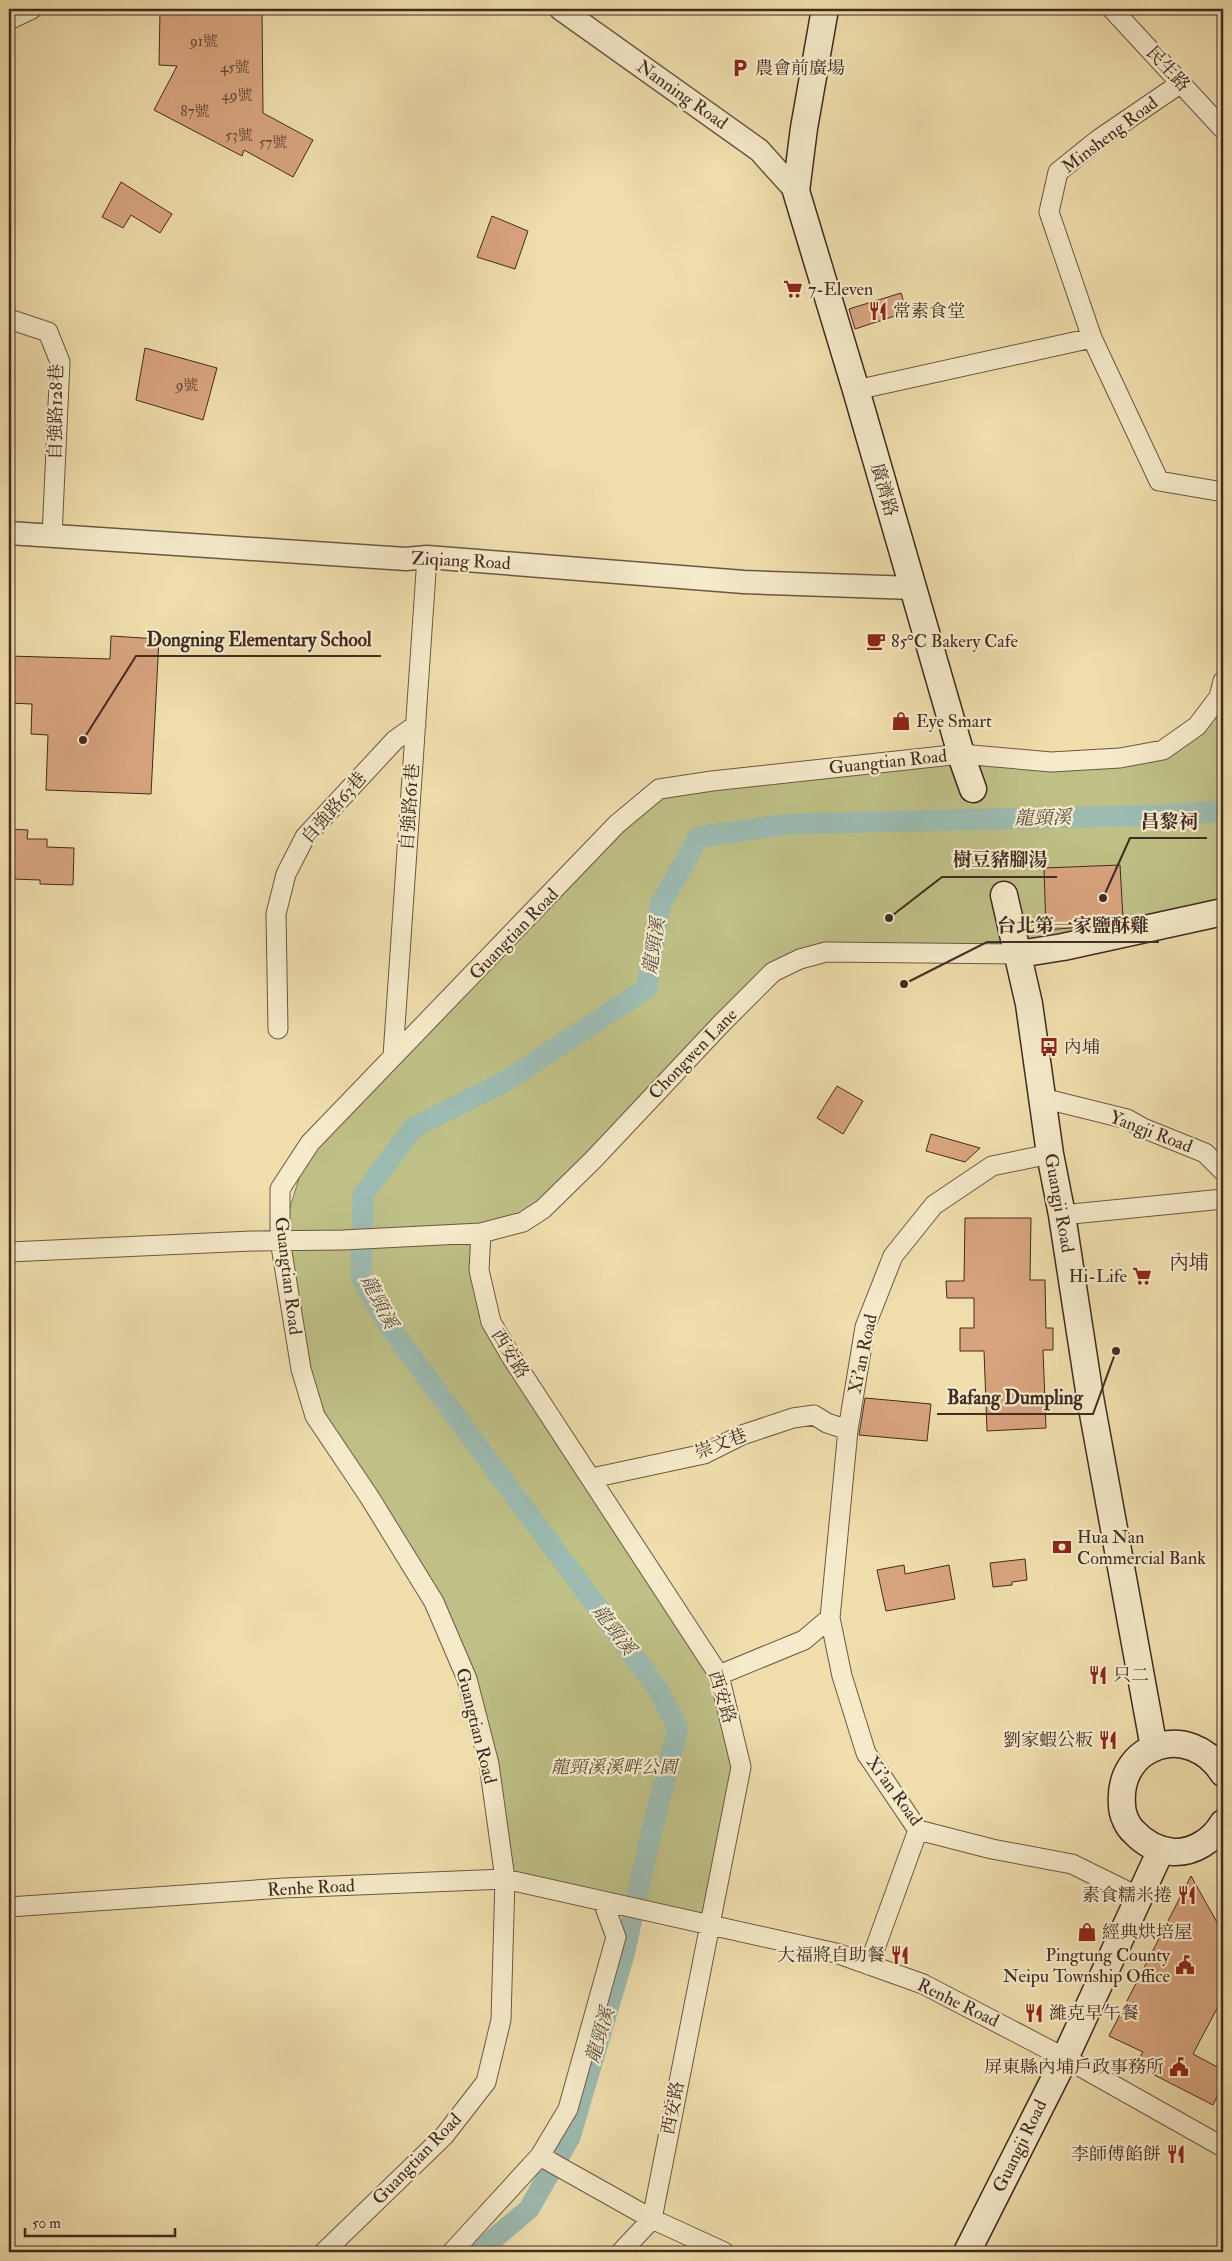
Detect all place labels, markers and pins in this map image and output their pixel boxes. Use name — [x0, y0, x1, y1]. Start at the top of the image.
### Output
parking icon: 農會前廣場 — [729, 57, 751, 79]
place label: 農會前廣場 — [755, 57, 845, 80]
supermarket icon: 7-Eleven — [782, 278, 804, 300]
place label: 7-Eleven — [808, 278, 873, 301]
restaurant icon: 常素食堂 — [867, 300, 889, 322]
place label: 常素食堂 — [893, 300, 965, 323]
callout: Dongning Elementary School — [136, 622, 381, 656]
cafe icon: 85°C Bakery Cafe — [865, 630, 887, 652]
place label: 85°C Bakery Cafe — [891, 630, 1018, 653]
shop icon: Eye Smart — [890, 710, 912, 732]
place label: Eye Smart — [916, 710, 992, 733]
callout: 昌黎祠 — [1130, 804, 1207, 838]
callout: 樹豆豬腳湯 — [942, 843, 1057, 877]
callout: 台北第一家鹽酥雞 — [987, 908, 1159, 942]
bus stop icon: 內埔 — [1038, 1036, 1060, 1058]
place label: 內埔 — [1064, 1036, 1100, 1059]
place label: Hi-Life — [1069, 1265, 1127, 1288]
supermarket icon: Hi-Life — [1131, 1265, 1153, 1287]
callout: Bafang Dumpling — [937, 1380, 1093, 1414]
place label: Hua Nan Commercial Bank — [1077, 1526, 1206, 1570]
bank icon: Hua Nan Commercial Bank — [1051, 1536, 1073, 1558]
restaurant icon: 只二 — [1087, 1664, 1109, 1686]
place label: 只二 — [1113, 1664, 1149, 1687]
place label: 劉家蝦公粄 — [1003, 1729, 1093, 1752]
restaurant icon: 劉家蝦公粄 — [1097, 1729, 1119, 1751]
place label: 素食糯米捲 — [1082, 1884, 1172, 1907]
restaurant icon: 素食糯米捲 — [1176, 1884, 1198, 1906]
shop icon: 經典烘培屋 — [1076, 1921, 1098, 1943]
place label: 經典烘培屋 — [1102, 1921, 1192, 1944]
place label: 大福將自助餐 — [777, 1944, 885, 1967]
restaurant icon: 大福將自助餐 — [889, 1944, 911, 1966]
place label: Pingtung County Neipu Township Office — [1003, 1944, 1171, 1988]
public building icon: Pingtung County Neipu Township Office — [1174, 1954, 1196, 1976]
restaurant icon: 濰克早午餐 — [1023, 2002, 1045, 2024]
place label: 濰克早午餐 — [1049, 2002, 1139, 2025]
place label: 屏東縣內埔戶政事務所 — [984, 2056, 1164, 2079]
public building icon: 屏東縣內埔戶政事務所 — [1168, 2056, 1190, 2078]
place label: 李師傅餡餅 — [1071, 2143, 1161, 2166]
restaurant icon: 李師傅餡餅 — [1165, 2143, 1187, 2165]

